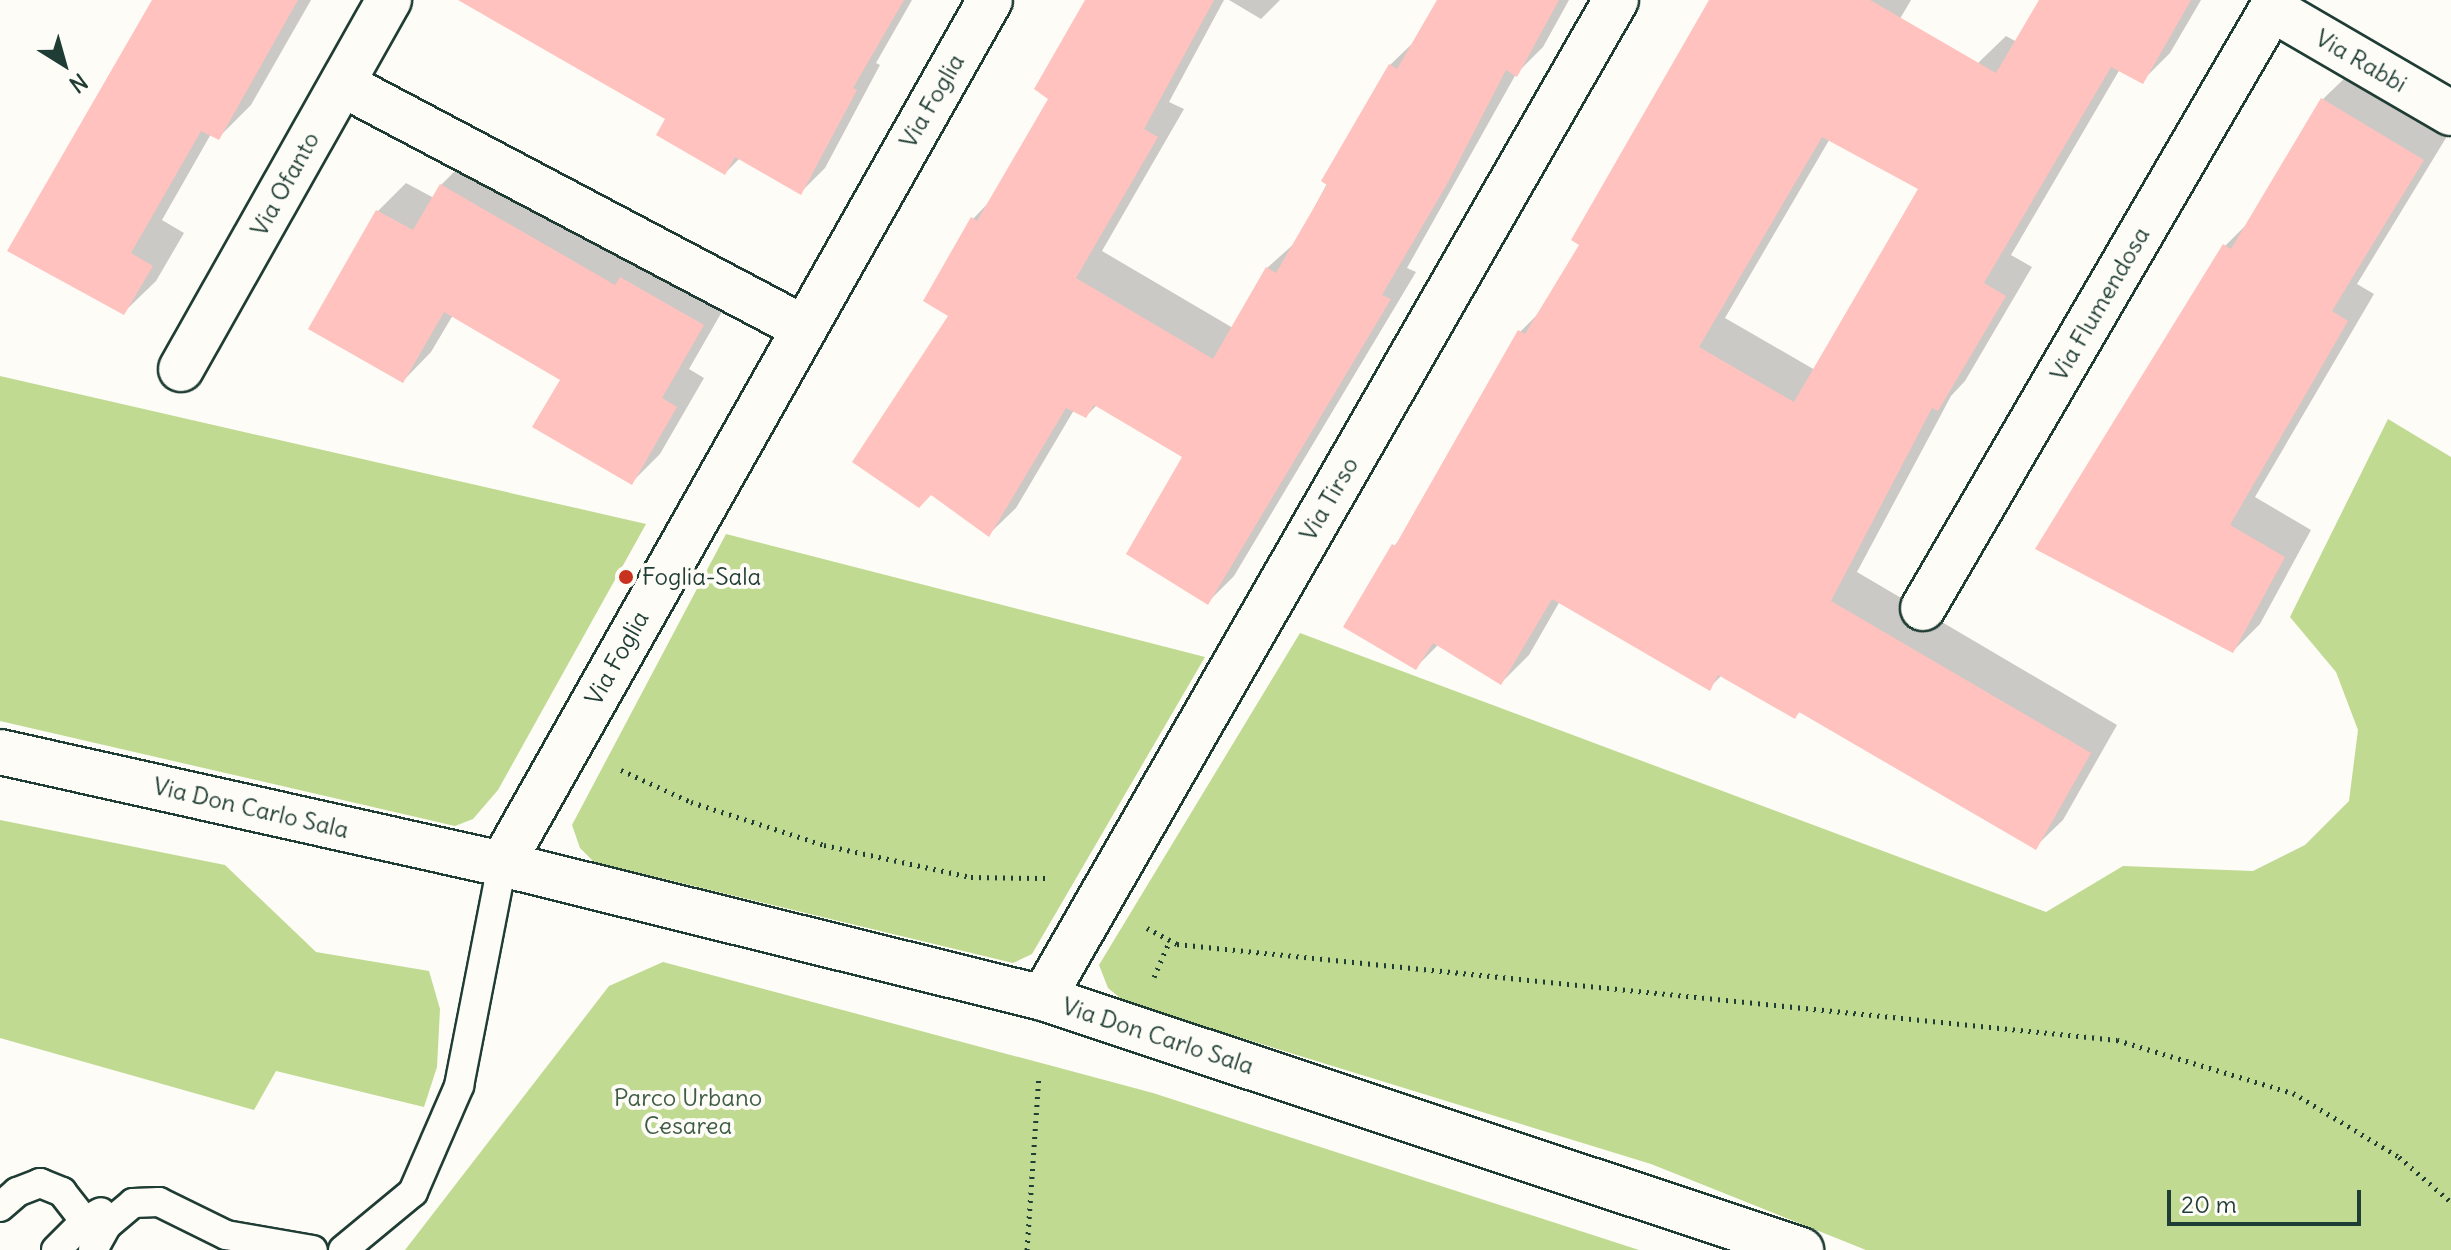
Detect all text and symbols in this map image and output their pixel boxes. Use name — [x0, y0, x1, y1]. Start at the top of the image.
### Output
street label: Via Rabbi — [2310, 23, 2412, 99]
north arrow — [24, 24, 104, 104]
street label: Via Foglia — [894, 49, 970, 153]
text: N — [64, 67, 93, 99]
street label: Via Ofanto — [245, 127, 325, 241]
street label: Via Flumendosa — [2044, 222, 2156, 386]
street label: Via Tirso — [1294, 452, 1364, 546]
place label: Foglia-Sala — [642, 563, 761, 591]
marker: Foglia-Sala — [617, 568, 635, 586]
street label: Via Foglia — [579, 606, 655, 710]
street label: Via Don Carlo Sala — [150, 772, 352, 844]
street label: Via Don Carlo Sala — [1059, 991, 1257, 1081]
park label: Parco Urbano Cesarea — [614, 1084, 762, 1140]
scale bar — [2171, 1174, 2365, 1224]
text: 20 m — [2181, 1189, 2237, 1219]

